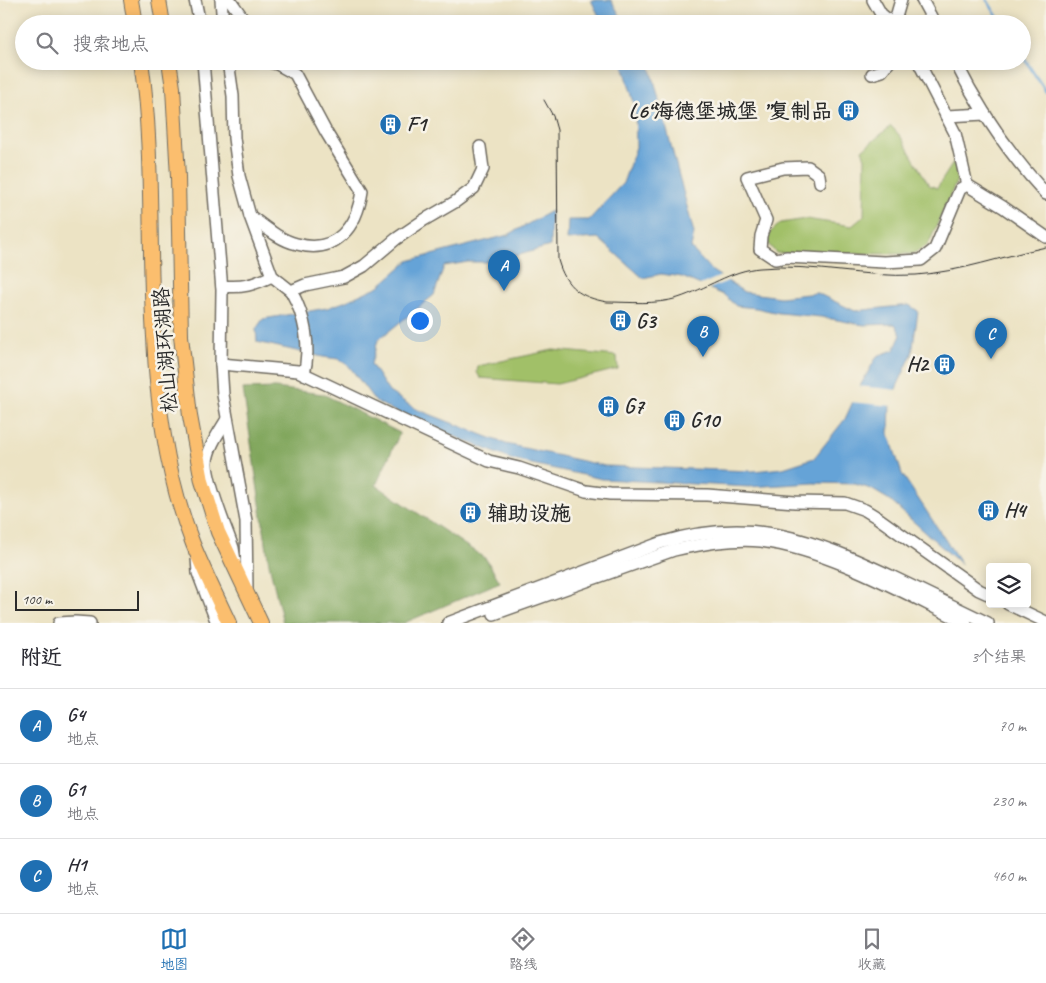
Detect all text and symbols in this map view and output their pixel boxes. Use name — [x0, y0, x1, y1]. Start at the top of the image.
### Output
search box — [15, 15, 1031, 70]
icon: search — [33, 29, 61, 57]
text: 搜索地点 — [73, 32, 149, 56]
place label: L6“海德堡城堡 ”复制品 — [629, 98, 832, 124]
building icon: L6“海德堡城堡 ”复制品 — [836, 99, 860, 123]
place label: F1 — [407, 111, 429, 137]
building icon: F1 — [379, 112, 403, 136]
pin: A — [488, 250, 520, 291]
street label: 松山湖环湖路 — [148, 286, 182, 414]
your location — [407, 308, 433, 334]
place label: G3 — [636, 308, 658, 334]
building icon: G3 — [608, 309, 632, 333]
pin: B — [687, 316, 719, 357]
pin: C — [975, 318, 1007, 359]
place label: H2 — [906, 351, 931, 377]
building icon: H2 — [932, 352, 956, 376]
place label: G7 — [624, 393, 646, 419]
building icon: G7 — [596, 394, 620, 418]
place label: G10 — [690, 407, 722, 433]
building icon: G10 — [662, 408, 686, 432]
place label: H4 — [1004, 497, 1028, 523]
building icon: H4 — [976, 498, 1000, 522]
place label: 辅助设施 — [487, 500, 571, 526]
building icon: 辅助设施 — [459, 501, 483, 525]
map controls — [986, 563, 1031, 608]
button: layers — [986, 563, 1031, 608]
scale bar — [15, 588, 139, 611]
text: 100 m — [22, 591, 52, 608]
text: 附近 — [20, 644, 62, 670]
text: 3个结果 — [971, 647, 1026, 667]
text: G4 — [67, 703, 85, 727]
text: A — [32, 716, 40, 736]
text: 70 m — [999, 716, 1026, 736]
text: 地点 — [67, 729, 99, 749]
text: G1 — [67, 778, 85, 802]
text: B — [32, 791, 40, 811]
text: 230 m — [992, 791, 1026, 811]
text: 地点 — [67, 804, 99, 824]
text: H1 — [67, 853, 86, 877]
text: C — [32, 866, 40, 886]
text: 460 m — [992, 866, 1026, 886]
text: 地点 — [67, 879, 99, 899]
tab: 地图 — [160, 925, 188, 973]
tab: 路线 — [509, 925, 537, 973]
tab: 收藏 — [858, 925, 886, 973]

